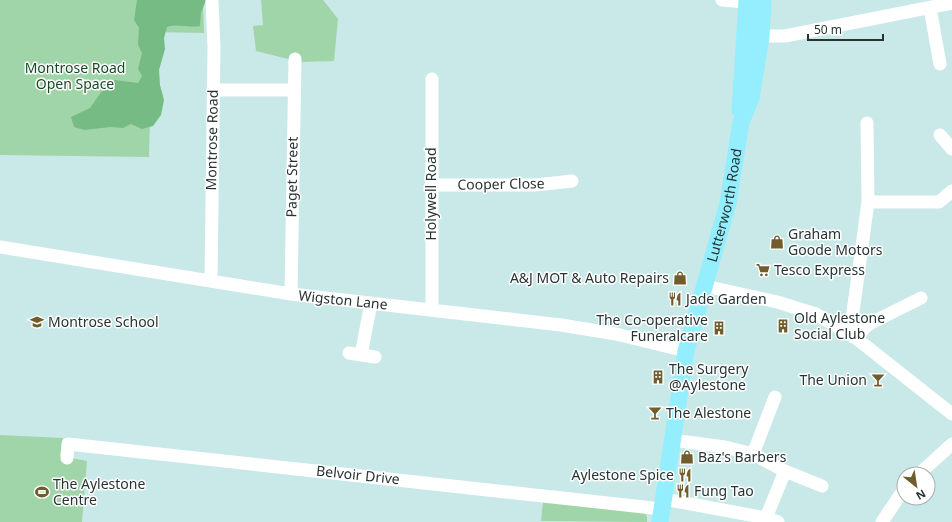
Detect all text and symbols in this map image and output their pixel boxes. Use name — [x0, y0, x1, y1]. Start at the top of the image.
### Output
scale bar — [808, 16, 883, 42]
text: 50 m — [814, 21, 842, 38]
park label: Montrose Road Open Space — [25, 58, 125, 93]
street label: Montrose Road — [201, 89, 222, 191]
street label: Paget Street — [281, 137, 302, 217]
street label: Holywell Road — [421, 147, 440, 241]
street label: Lutterworth Road — [702, 147, 746, 264]
street label: Cooper Close — [457, 173, 545, 194]
place label: Graham Goode Motors — [788, 224, 883, 259]
shop icon: Graham Goode Motors — [769, 234, 785, 250]
place label: Tesco Express — [774, 260, 865, 279]
supermarket icon: Tesco Express — [755, 262, 771, 278]
place label: A&J MOT & Auto Repairs — [510, 268, 669, 287]
shop icon: A&J MOT & Auto Repairs — [672, 270, 688, 286]
street label: Wigston Lane — [298, 285, 389, 314]
place label: Jade Garden — [684, 289, 767, 308]
restaurant icon: Jade Garden — [667, 291, 683, 307]
place label: Old Aylestone Social Club — [794, 308, 885, 343]
place label: The Co-operative Funeralcare — [596, 310, 708, 345]
place label: Montrose School — [48, 312, 159, 331]
school or university icon: Montrose School — [29, 314, 45, 330]
building icon: Old Aylestone Social Club — [775, 318, 791, 334]
building icon: The Co-operative Funeralcare — [711, 320, 727, 336]
place label: The Surgery @Aylestone — [669, 359, 749, 394]
building icon: The Surgery @Aylestone — [650, 369, 666, 385]
place label: The Union — [799, 370, 867, 389]
bar icon: The Union — [870, 372, 886, 388]
place label: The Alestone — [666, 403, 751, 422]
bar icon: The Alestone — [647, 405, 663, 421]
place label: Baz's Barbers — [698, 447, 787, 466]
shop icon: Baz's Barbers — [679, 449, 695, 465]
street label: Belvoir Drive — [315, 461, 401, 488]
place label: Aylestone Spice — [571, 465, 674, 484]
north arrow — [896, 466, 936, 506]
restaurant icon: Aylestone Spice — [677, 467, 693, 483]
place label: The Aylestone Centre — [53, 474, 145, 509]
place label: Fung Tao — [694, 481, 754, 500]
restaurant icon: Fung Tao — [675, 483, 691, 499]
sports icon: The Aylestone Centre — [34, 484, 50, 500]
text: N — [914, 486, 929, 504]

